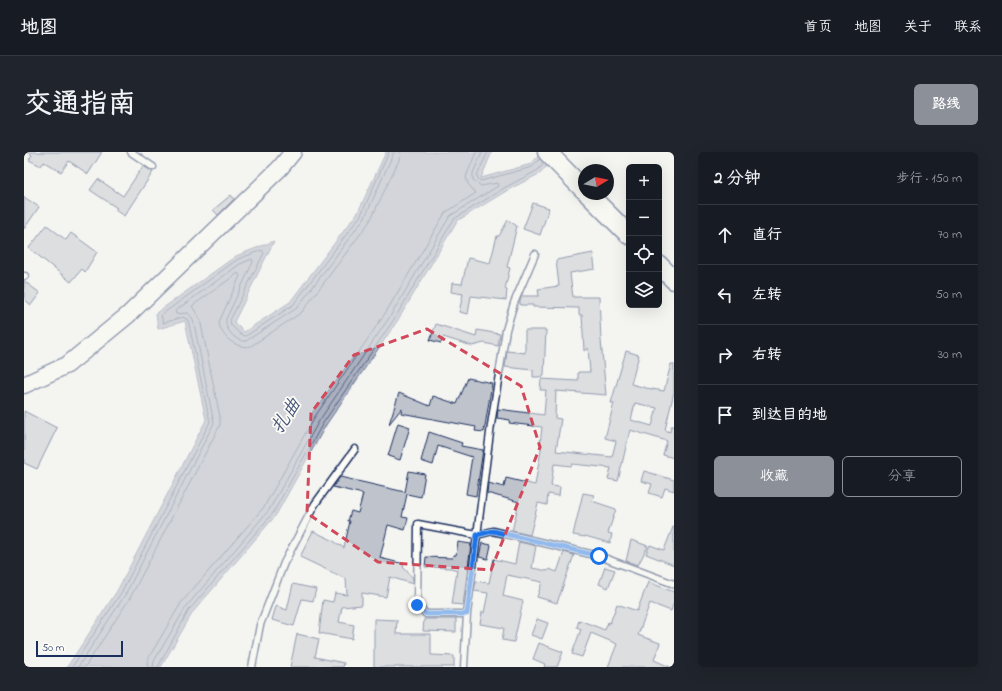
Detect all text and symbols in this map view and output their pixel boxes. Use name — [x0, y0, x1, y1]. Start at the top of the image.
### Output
text: 地图 — [20, 15, 58, 42]
text: 首页 — [804, 17, 832, 38]
text: 地图 — [854, 17, 882, 38]
text: 关于 — [904, 17, 932, 38]
text: 联系 — [954, 17, 982, 38]
button: 路线 — [914, 84, 978, 125]
text: 交通指南 — [24, 85, 136, 126]
north arrow — [578, 164, 614, 200]
map controls — [626, 164, 662, 308]
button: + — [626, 164, 662, 200]
text: 2 分钟 — [714, 166, 761, 191]
text: 步行 · 150 m — [896, 169, 962, 188]
button: − — [626, 200, 662, 236]
icon: ahead — [714, 224, 736, 246]
text: 直行 — [752, 224, 782, 246]
text: 70 m — [938, 225, 962, 244]
button: locate — [626, 236, 662, 272]
button: layers — [626, 272, 662, 308]
icon: left — [714, 284, 736, 306]
text: 左转 — [752, 284, 782, 306]
text: 50 m — [936, 285, 962, 304]
icon: right — [714, 344, 736, 366]
text: 右转 — [752, 344, 782, 366]
text: 30 m — [938, 345, 962, 364]
water label: 扎曲 — [265, 392, 309, 440]
icon: arrive — [714, 404, 736, 426]
text: 到达目的地 — [752, 404, 827, 426]
button: 收藏 — [714, 456, 834, 497]
button: 分享 — [842, 456, 962, 497]
route start — [590, 547, 608, 565]
route end — [408, 596, 426, 614]
scale bar — [36, 639, 123, 658]
text: 50 m — [42, 640, 64, 656]

